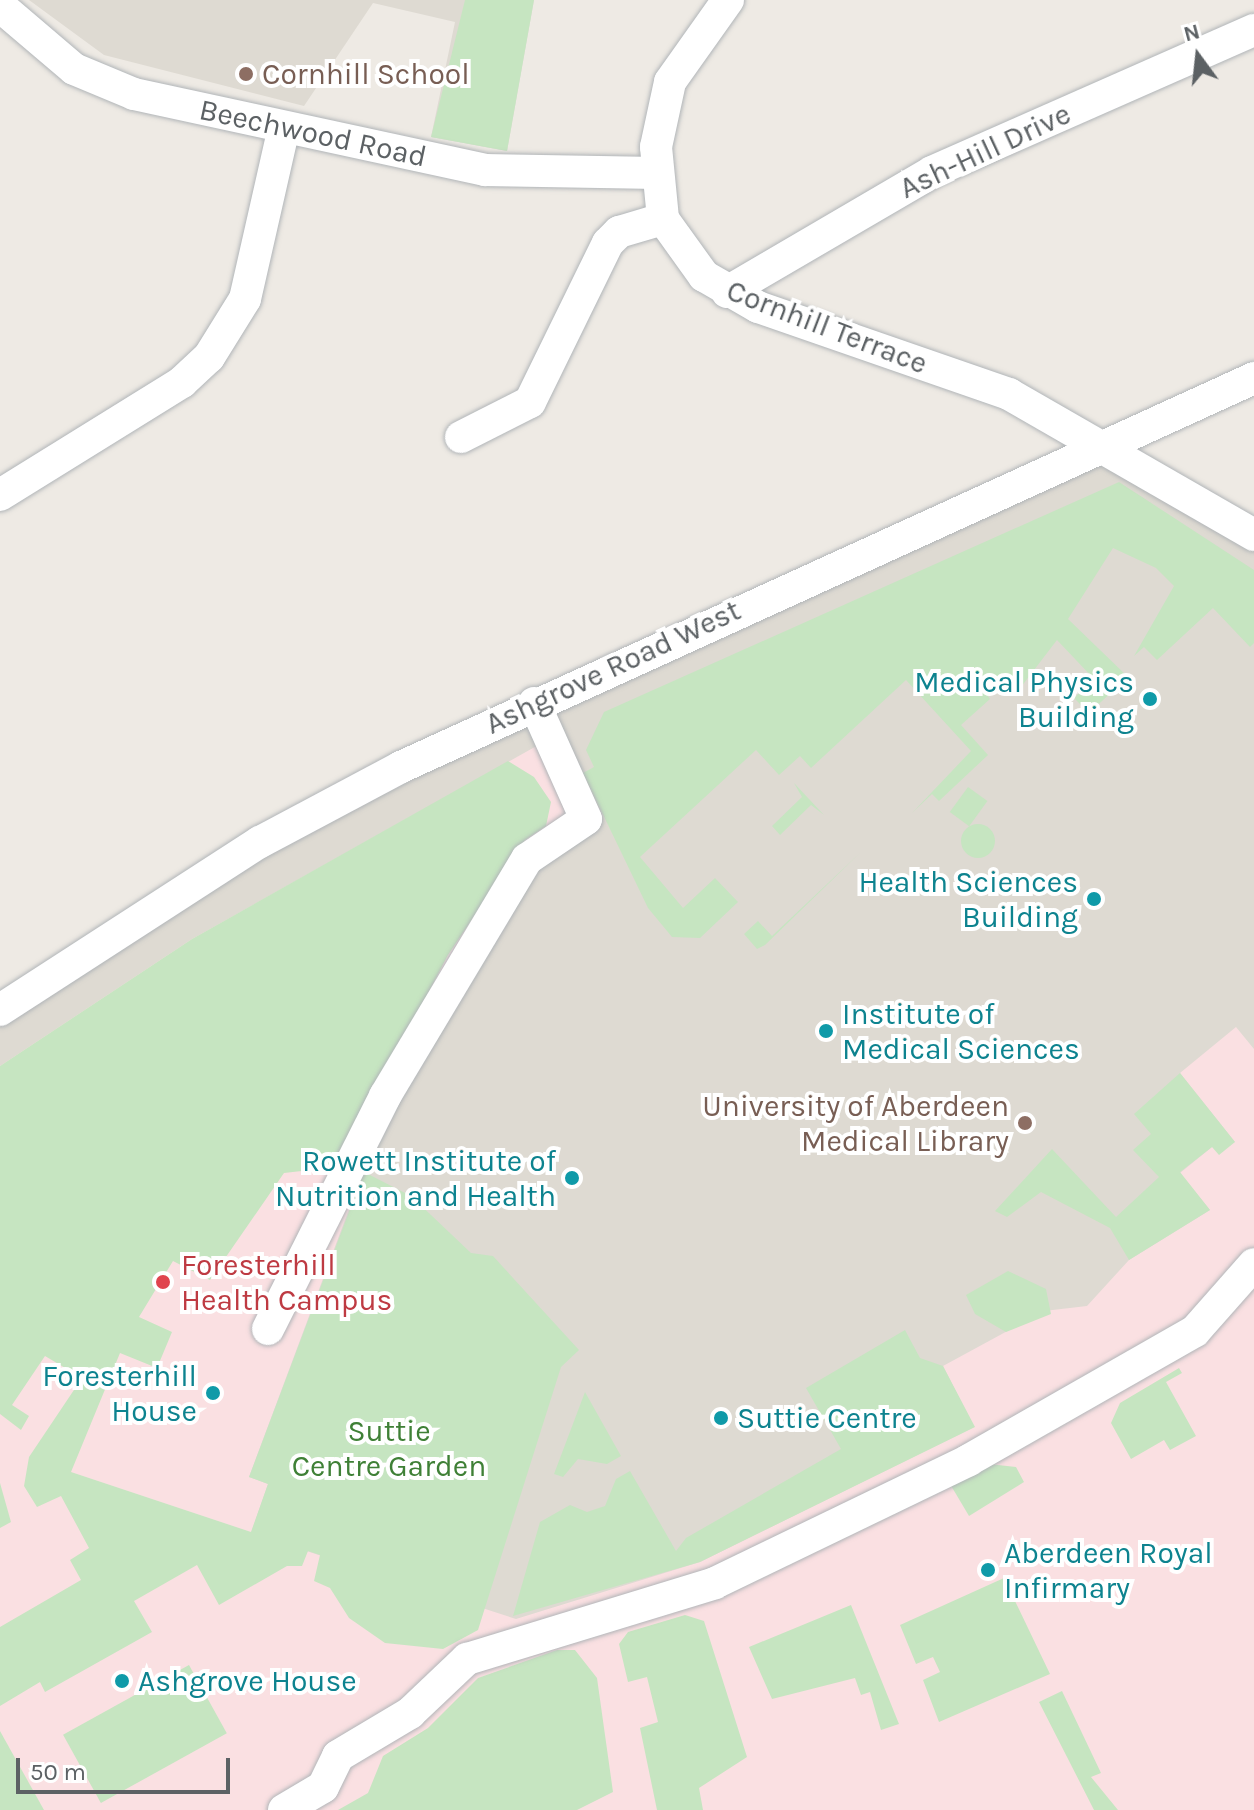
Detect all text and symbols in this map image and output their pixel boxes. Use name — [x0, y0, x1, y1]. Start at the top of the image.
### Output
north arrow — [1158, 16, 1238, 96]
text: N — [1181, 18, 1203, 47]
place label: Cornhill School — [262, 56, 470, 92]
marker: Cornhill School — [237, 65, 255, 83]
street label: Beechwood Road — [196, 91, 430, 175]
street label: Ash-Hill Drive — [894, 96, 1076, 206]
street label: Cornhill Terrace — [722, 272, 932, 382]
street label: Ashgrove Road West — [480, 592, 746, 742]
place label: Medical Physics Building — [914, 664, 1134, 734]
marker: Medical Physics Building — [1141, 690, 1159, 708]
place label: Health Sciences Building — [858, 864, 1078, 934]
marker: Health Sciences Building — [1085, 890, 1103, 908]
place label: Institute of Medical Sciences — [842, 996, 1080, 1066]
marker: Institute of Medical Sciences — [817, 1022, 835, 1040]
place label: University of Aberdeen Medical Library — [702, 1088, 1009, 1158]
marker: University of Aberdeen Medical Library — [1016, 1114, 1034, 1132]
place label: Rowett Institute of Nutrition and Health — [275, 1143, 556, 1214]
marker: Rowett Institute of Nutrition and Health — [563, 1169, 581, 1187]
place label: Foresterhill Health Campus — [181, 1247, 392, 1318]
marker: Foresterhill Health Campus — [152, 1271, 174, 1293]
place label: Foresterhill House — [42, 1358, 197, 1428]
marker: Foresterhill House — [204, 1384, 222, 1402]
place label: Suttie Centre — [737, 1400, 917, 1436]
marker: Suttie Centre — [712, 1409, 730, 1427]
park label: Suttie Centre Garden — [292, 1413, 486, 1484]
place label: Aberdeen Royal Infirmary — [1004, 1535, 1213, 1606]
marker: Aberdeen Royal Infirmary — [979, 1561, 997, 1579]
place label: Ashgrove House — [138, 1663, 357, 1699]
marker: Ashgrove House — [113, 1672, 131, 1690]
scale bar — [20, 1742, 234, 1792]
text: 50 m — [30, 1758, 86, 1786]

